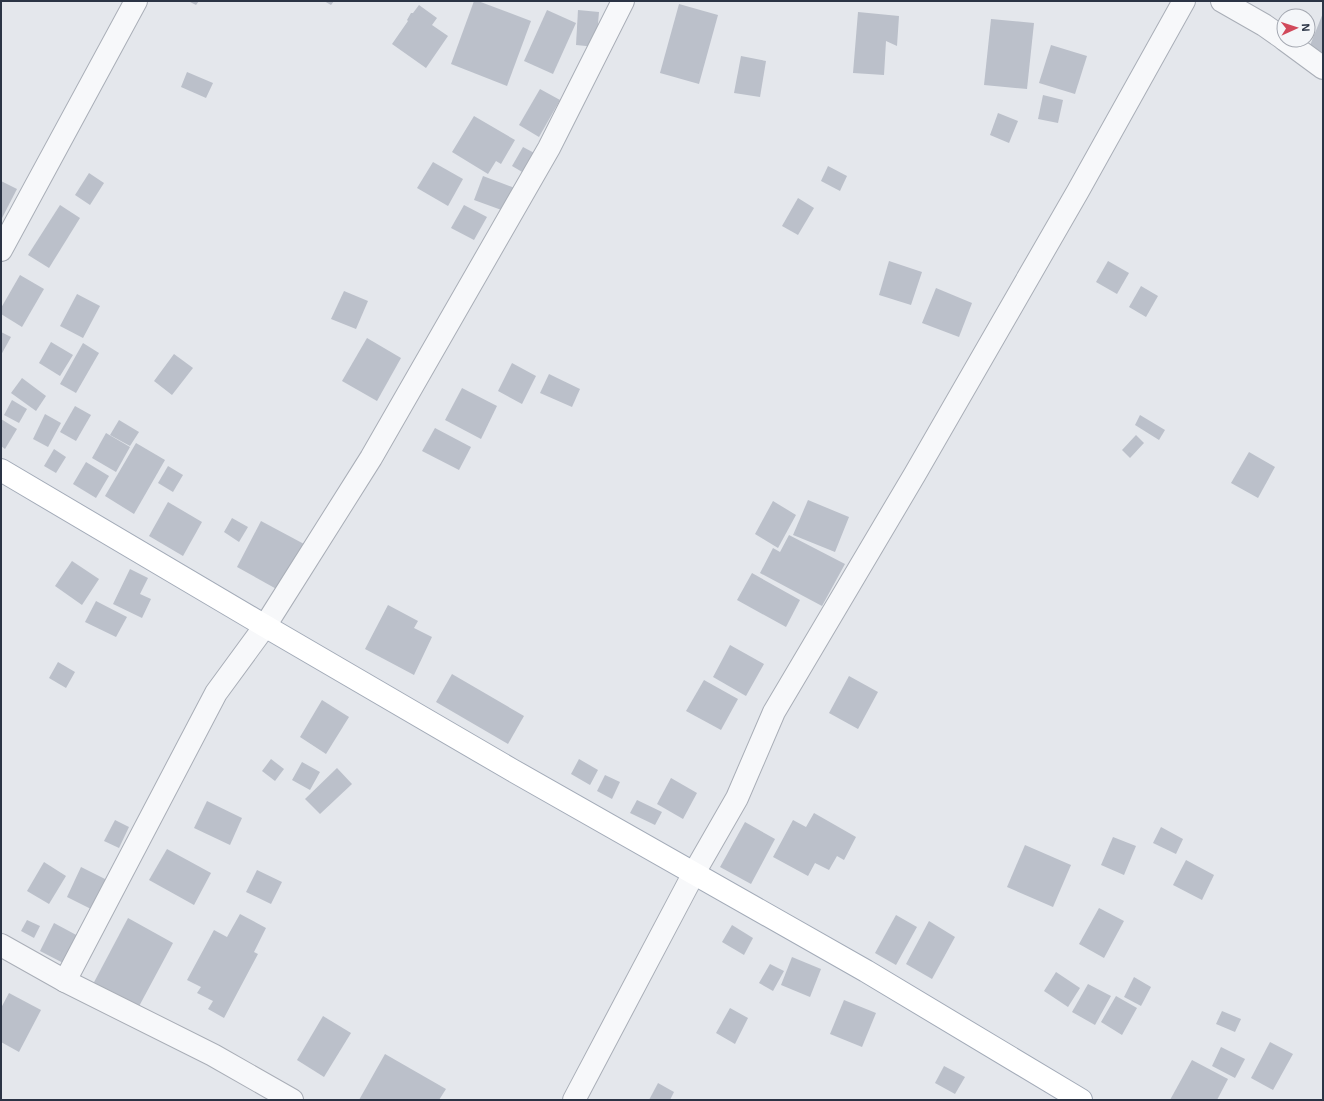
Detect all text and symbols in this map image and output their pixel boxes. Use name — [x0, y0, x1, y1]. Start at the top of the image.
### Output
north arrow — [1276, 8, 1316, 48]
text: N — [1300, 23, 1312, 32]

